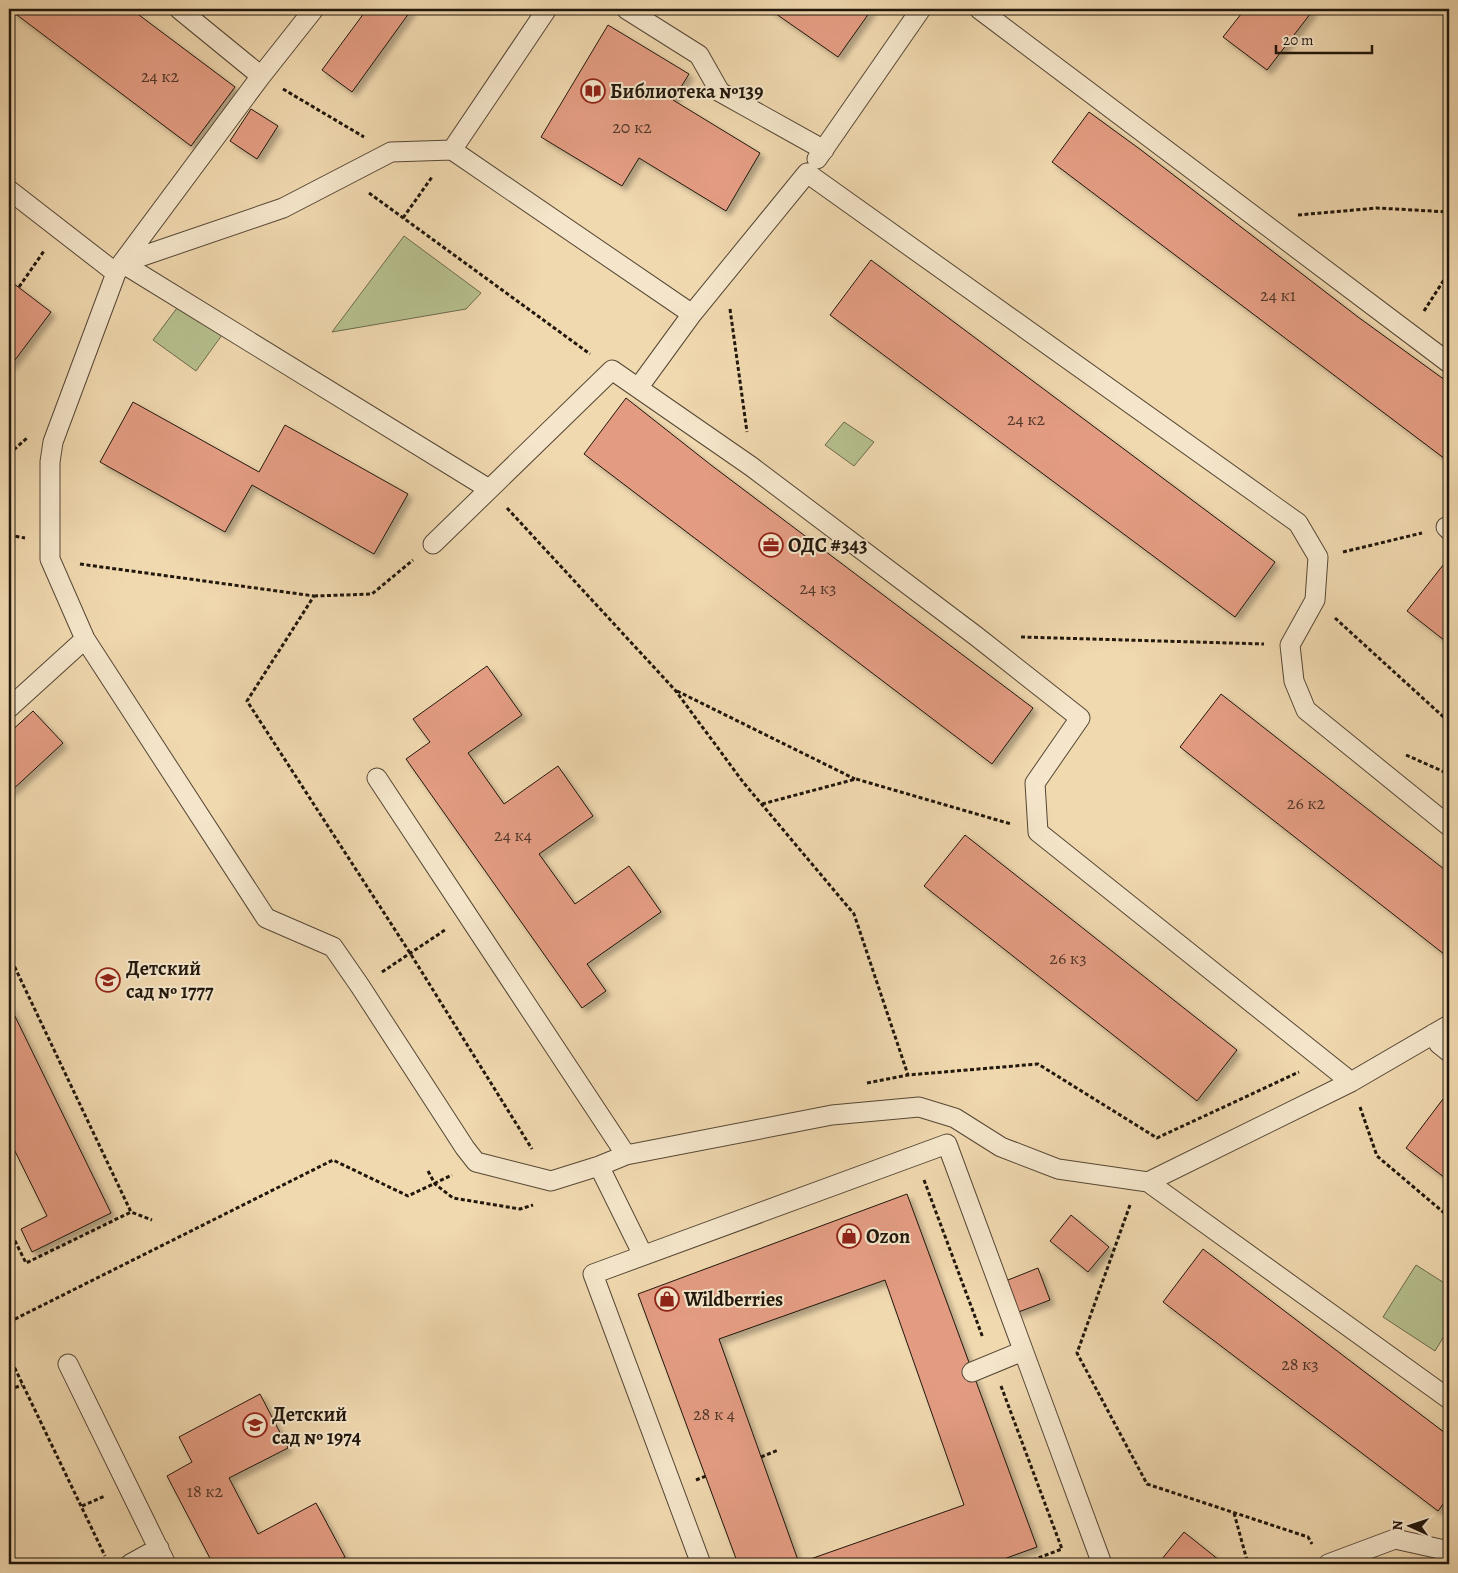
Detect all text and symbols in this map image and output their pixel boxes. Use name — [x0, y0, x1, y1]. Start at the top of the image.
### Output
scale bar — [1276, 22, 1372, 54]
text: 20 m — [1283, 30, 1314, 50]
house number: 24 к2 — [141, 64, 180, 88]
library icon: Библиотека №139 — [580, 78, 606, 104]
place label: Библиотека №139 — [610, 78, 763, 105]
house number: 20 к2 — [612, 115, 652, 139]
house number: 24 к1 — [1260, 283, 1296, 307]
house number: 24 к2 — [1007, 407, 1046, 431]
office icon: ОДС #343 — [758, 532, 784, 558]
place label: ОДС #343 — [788, 532, 868, 559]
house number: 24 к3 — [799, 576, 837, 600]
house number: 26 к2 — [1287, 791, 1326, 815]
house number: 24 к4 — [494, 823, 532, 847]
house number: 26 к3 — [1049, 946, 1087, 970]
place label: Детский сад № 1777 — [126, 955, 214, 1005]
school or university icon: Детский сад № 1777 — [95, 967, 121, 993]
shop icon: Ozon — [836, 1223, 862, 1249]
place label: Ozon — [866, 1223, 910, 1250]
shop icon: Wildberries — [654, 1286, 680, 1312]
place label: Wildberries — [683, 1286, 783, 1313]
house number: 28 к3 — [1281, 1352, 1319, 1376]
place label: Детский сад № 1974 — [272, 1401, 362, 1451]
house number: 28 к 4 — [693, 1402, 735, 1426]
school or university icon: Детский сад № 1974 — [242, 1412, 268, 1438]
house number: 18 к2 — [187, 1479, 224, 1503]
north arrow — [1386, 1500, 1436, 1550]
text: N — [1388, 1520, 1407, 1531]

